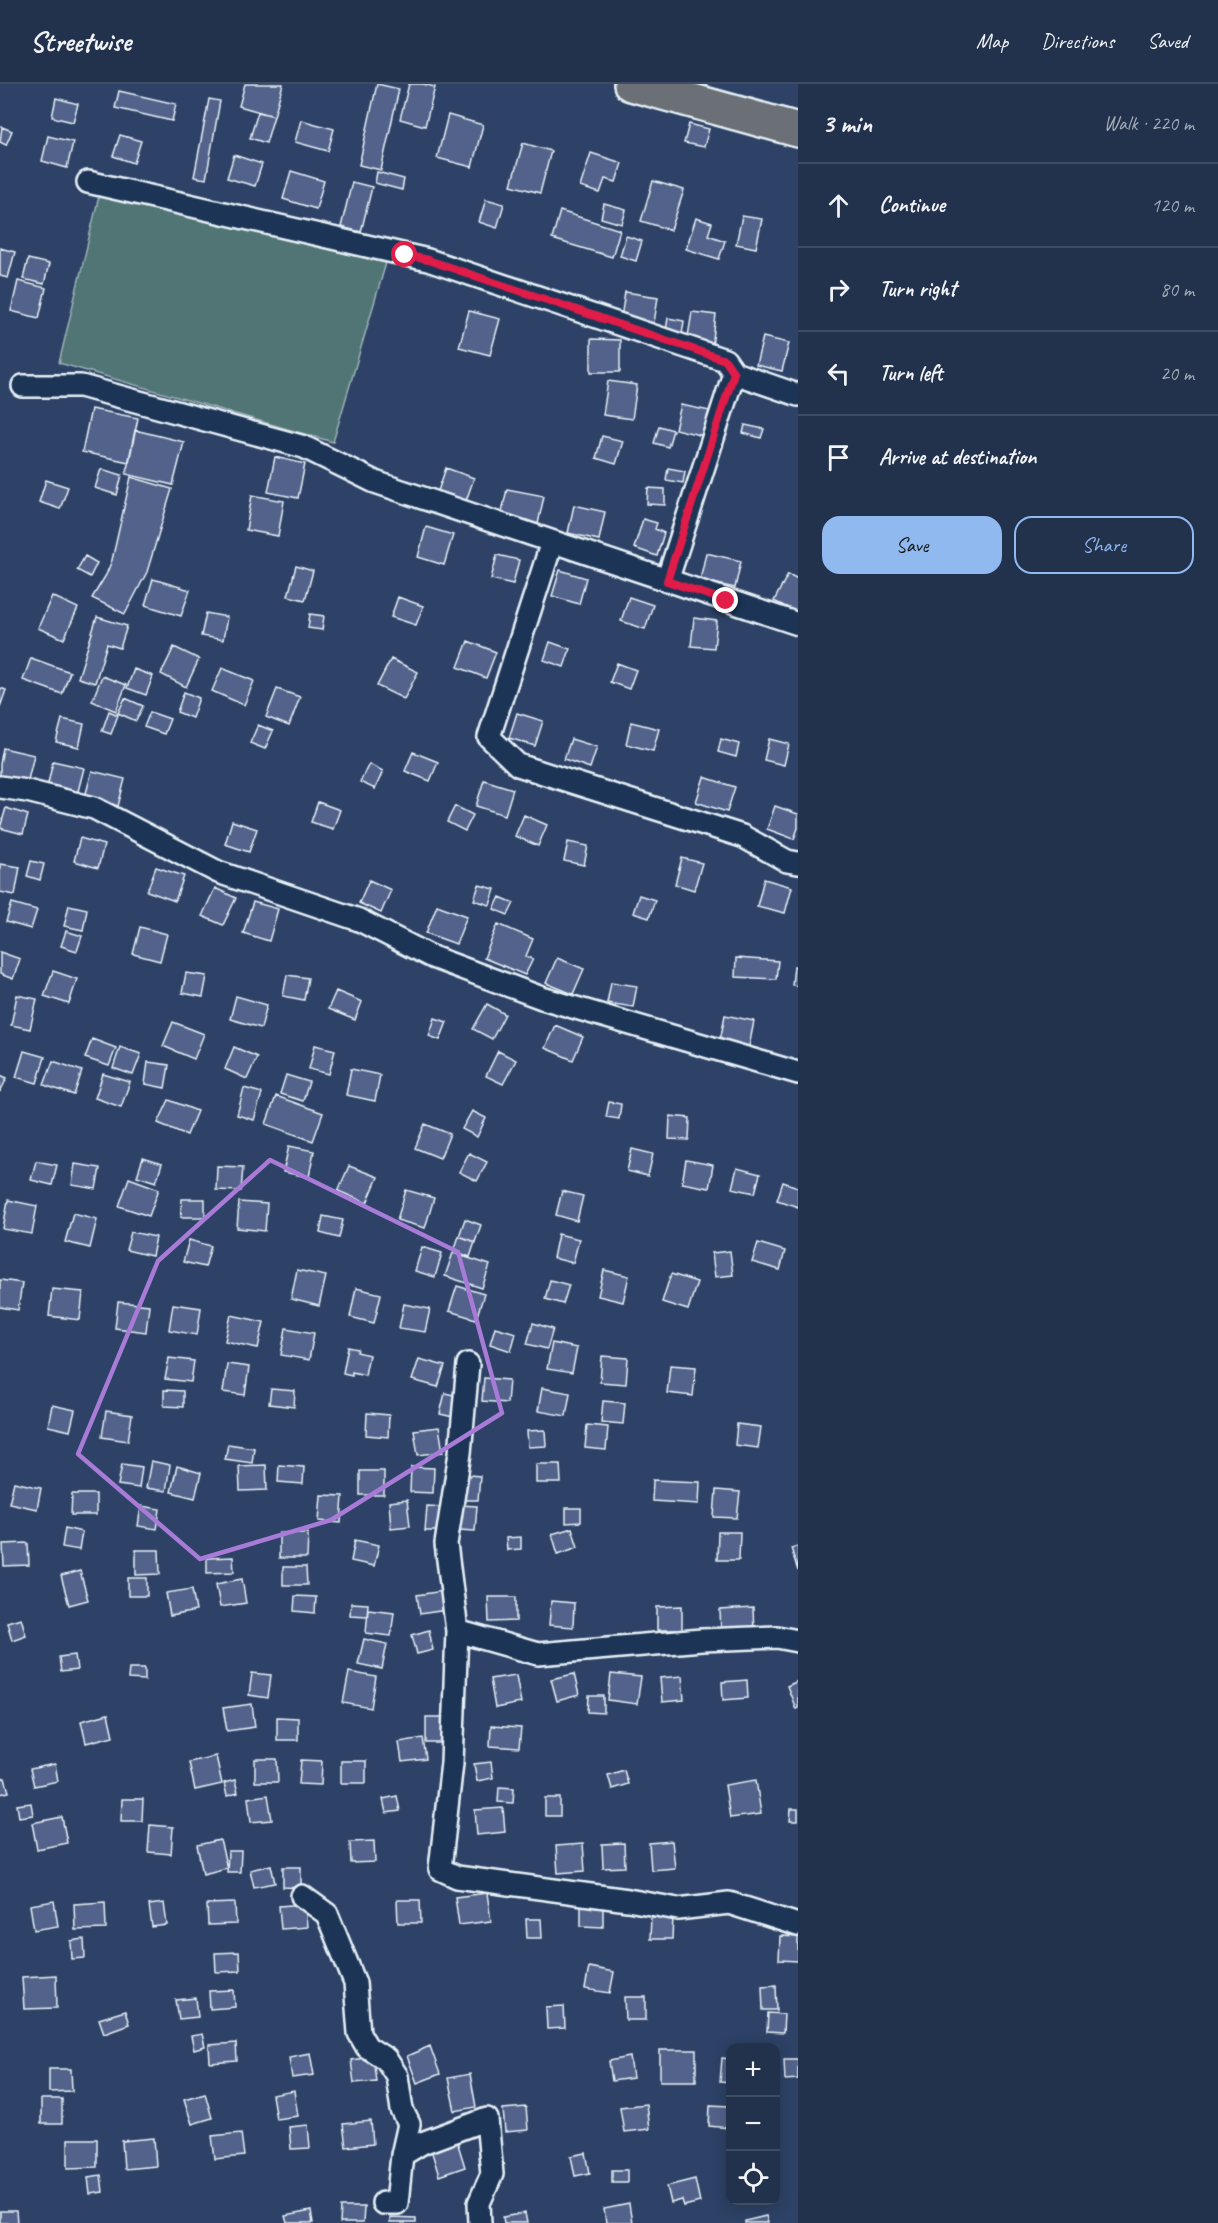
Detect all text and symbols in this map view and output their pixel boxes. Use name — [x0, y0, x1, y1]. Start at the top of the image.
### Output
text: Streetwise — [30, 24, 131, 59]
text: Map — [976, 28, 1008, 54]
text: Directions — [1041, 28, 1114, 54]
text: Saved — [1147, 28, 1188, 54]
text: 3 min — [822, 107, 872, 140]
text: Walk · 220 m — [1104, 111, 1194, 136]
icon: ahead — [822, 189, 855, 222]
text: Continue — [879, 191, 945, 219]
text: 120 m — [1151, 193, 1194, 218]
route start — [391, 241, 417, 267]
icon: right — [822, 273, 855, 306]
text: Turn right — [879, 275, 956, 303]
text: 80 m — [1160, 277, 1194, 302]
icon: left — [822, 357, 855, 390]
text: Turn left — [879, 359, 943, 387]
text: 20 m — [1160, 361, 1194, 386]
icon: arrive — [822, 441, 855, 474]
text: Arrive at destination — [879, 443, 1036, 471]
button: Save — [822, 516, 1002, 574]
button: Share — [1014, 516, 1194, 574]
route end — [712, 587, 738, 613]
map controls — [726, 2043, 780, 2205]
button: + — [726, 2043, 780, 2097]
button: − — [726, 2097, 780, 2151]
button: locate — [726, 2151, 780, 2205]

